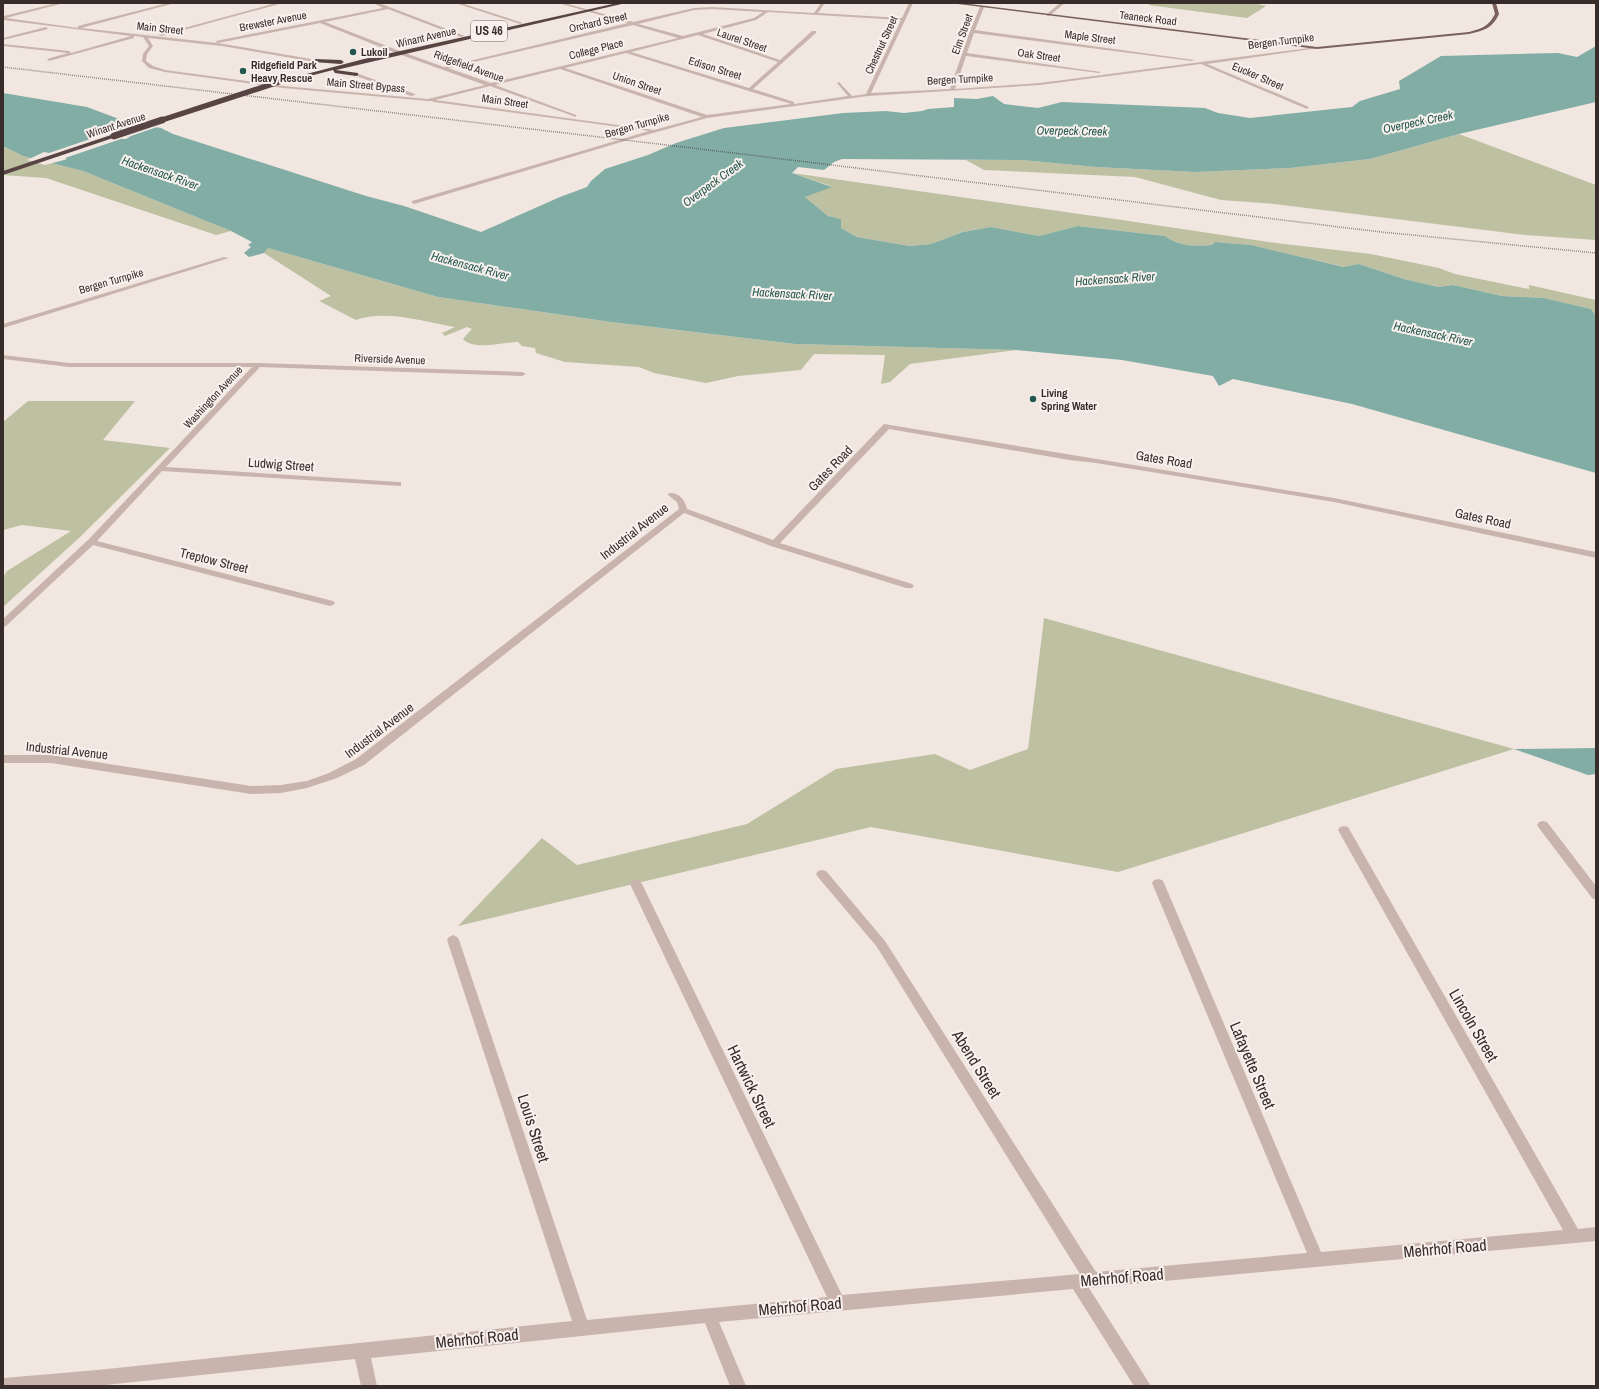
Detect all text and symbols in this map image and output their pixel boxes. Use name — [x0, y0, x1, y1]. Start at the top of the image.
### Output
street label: Brewster Avenue — [238, 8, 308, 34]
street label: Orchard Street — [568, 8, 629, 35]
street label: Teaneck Road — [1119, 8, 1177, 28]
street label: Elm Street — [948, 11, 976, 56]
street label: Chestnut Street — [861, 13, 901, 76]
street label: Main Street — [136, 19, 184, 37]
road number: US 46 — [471, 21, 507, 41]
street label: Winant Avenue — [395, 23, 457, 51]
street label: Laurel Street — [715, 25, 769, 55]
street label: Maple Street — [1064, 27, 1117, 47]
street label: Bergen Turnpike — [1247, 30, 1315, 52]
street label: College Place — [567, 35, 625, 63]
place label: Lukoil — [361, 45, 388, 59]
street label: Oak Street — [1017, 45, 1062, 65]
marker: Lukoil — [348, 47, 358, 57]
street label: Ridgefield Avenue — [432, 47, 506, 85]
street label: Edison Street — [687, 53, 744, 83]
place label: Ridgefield Park Heavy Rescue — [251, 58, 318, 85]
street label: Eucker Street — [1230, 59, 1286, 93]
marker: Ridgefield Park Heavy Rescue — [238, 66, 248, 76]
street label: Union Street — [611, 68, 664, 98]
street label: Bergen Turnpike — [927, 70, 993, 88]
street label: Main Street Bypass — [326, 75, 406, 95]
street label: Main Street — [481, 91, 530, 111]
water label: Overpeck Creek — [1382, 107, 1455, 137]
street label: Winant Avenue — [85, 109, 147, 141]
street label: Bergen Turnpike — [603, 109, 671, 141]
water label: Overpeck Creek — [1036, 122, 1109, 140]
water label: Hackensack River — [120, 152, 201, 194]
water label: Overpeck Creek — [680, 155, 747, 210]
water label: Hackensack River — [429, 248, 511, 284]
street label: Bergen Turnpike — [77, 265, 145, 297]
water label: Hackensack River — [1075, 268, 1156, 290]
water label: Hackensack River — [752, 284, 833, 304]
water label: Hackensack River — [1392, 318, 1474, 350]
street label: Riverside Avenue — [354, 351, 426, 367]
street label: Washington Avenue — [181, 363, 245, 431]
place label: Living Spring Water — [1041, 386, 1097, 413]
marker: Living Spring Water — [1028, 394, 1038, 404]
street label: Gates Road — [804, 442, 856, 495]
street label: Gates Road — [1134, 447, 1193, 472]
street label: Ludwig Street — [248, 454, 314, 475]
street label: Industrial Avenue — [597, 499, 672, 563]
street label: Gates Road — [1453, 504, 1513, 533]
street label: Treptow Street — [178, 544, 250, 577]
street label: Industrial Avenue — [341, 699, 417, 762]
street label: Industrial Avenue — [25, 738, 109, 763]
street label: Lincoln Street — [1444, 984, 1504, 1066]
street label: Lafayette Street — [1225, 1018, 1281, 1112]
street label: Abend Street — [947, 1025, 1007, 1103]
street label: Hartwick Street — [722, 1041, 782, 1131]
street label: Louis Street — [513, 1091, 556, 1165]
street label: Mehrhof Road — [1403, 1233, 1487, 1263]
street label: Mehrhof Road — [1080, 1262, 1164, 1292]
street label: Mehrhof Road — [758, 1291, 842, 1321]
street label: Mehrhof Road — [435, 1323, 519, 1353]

